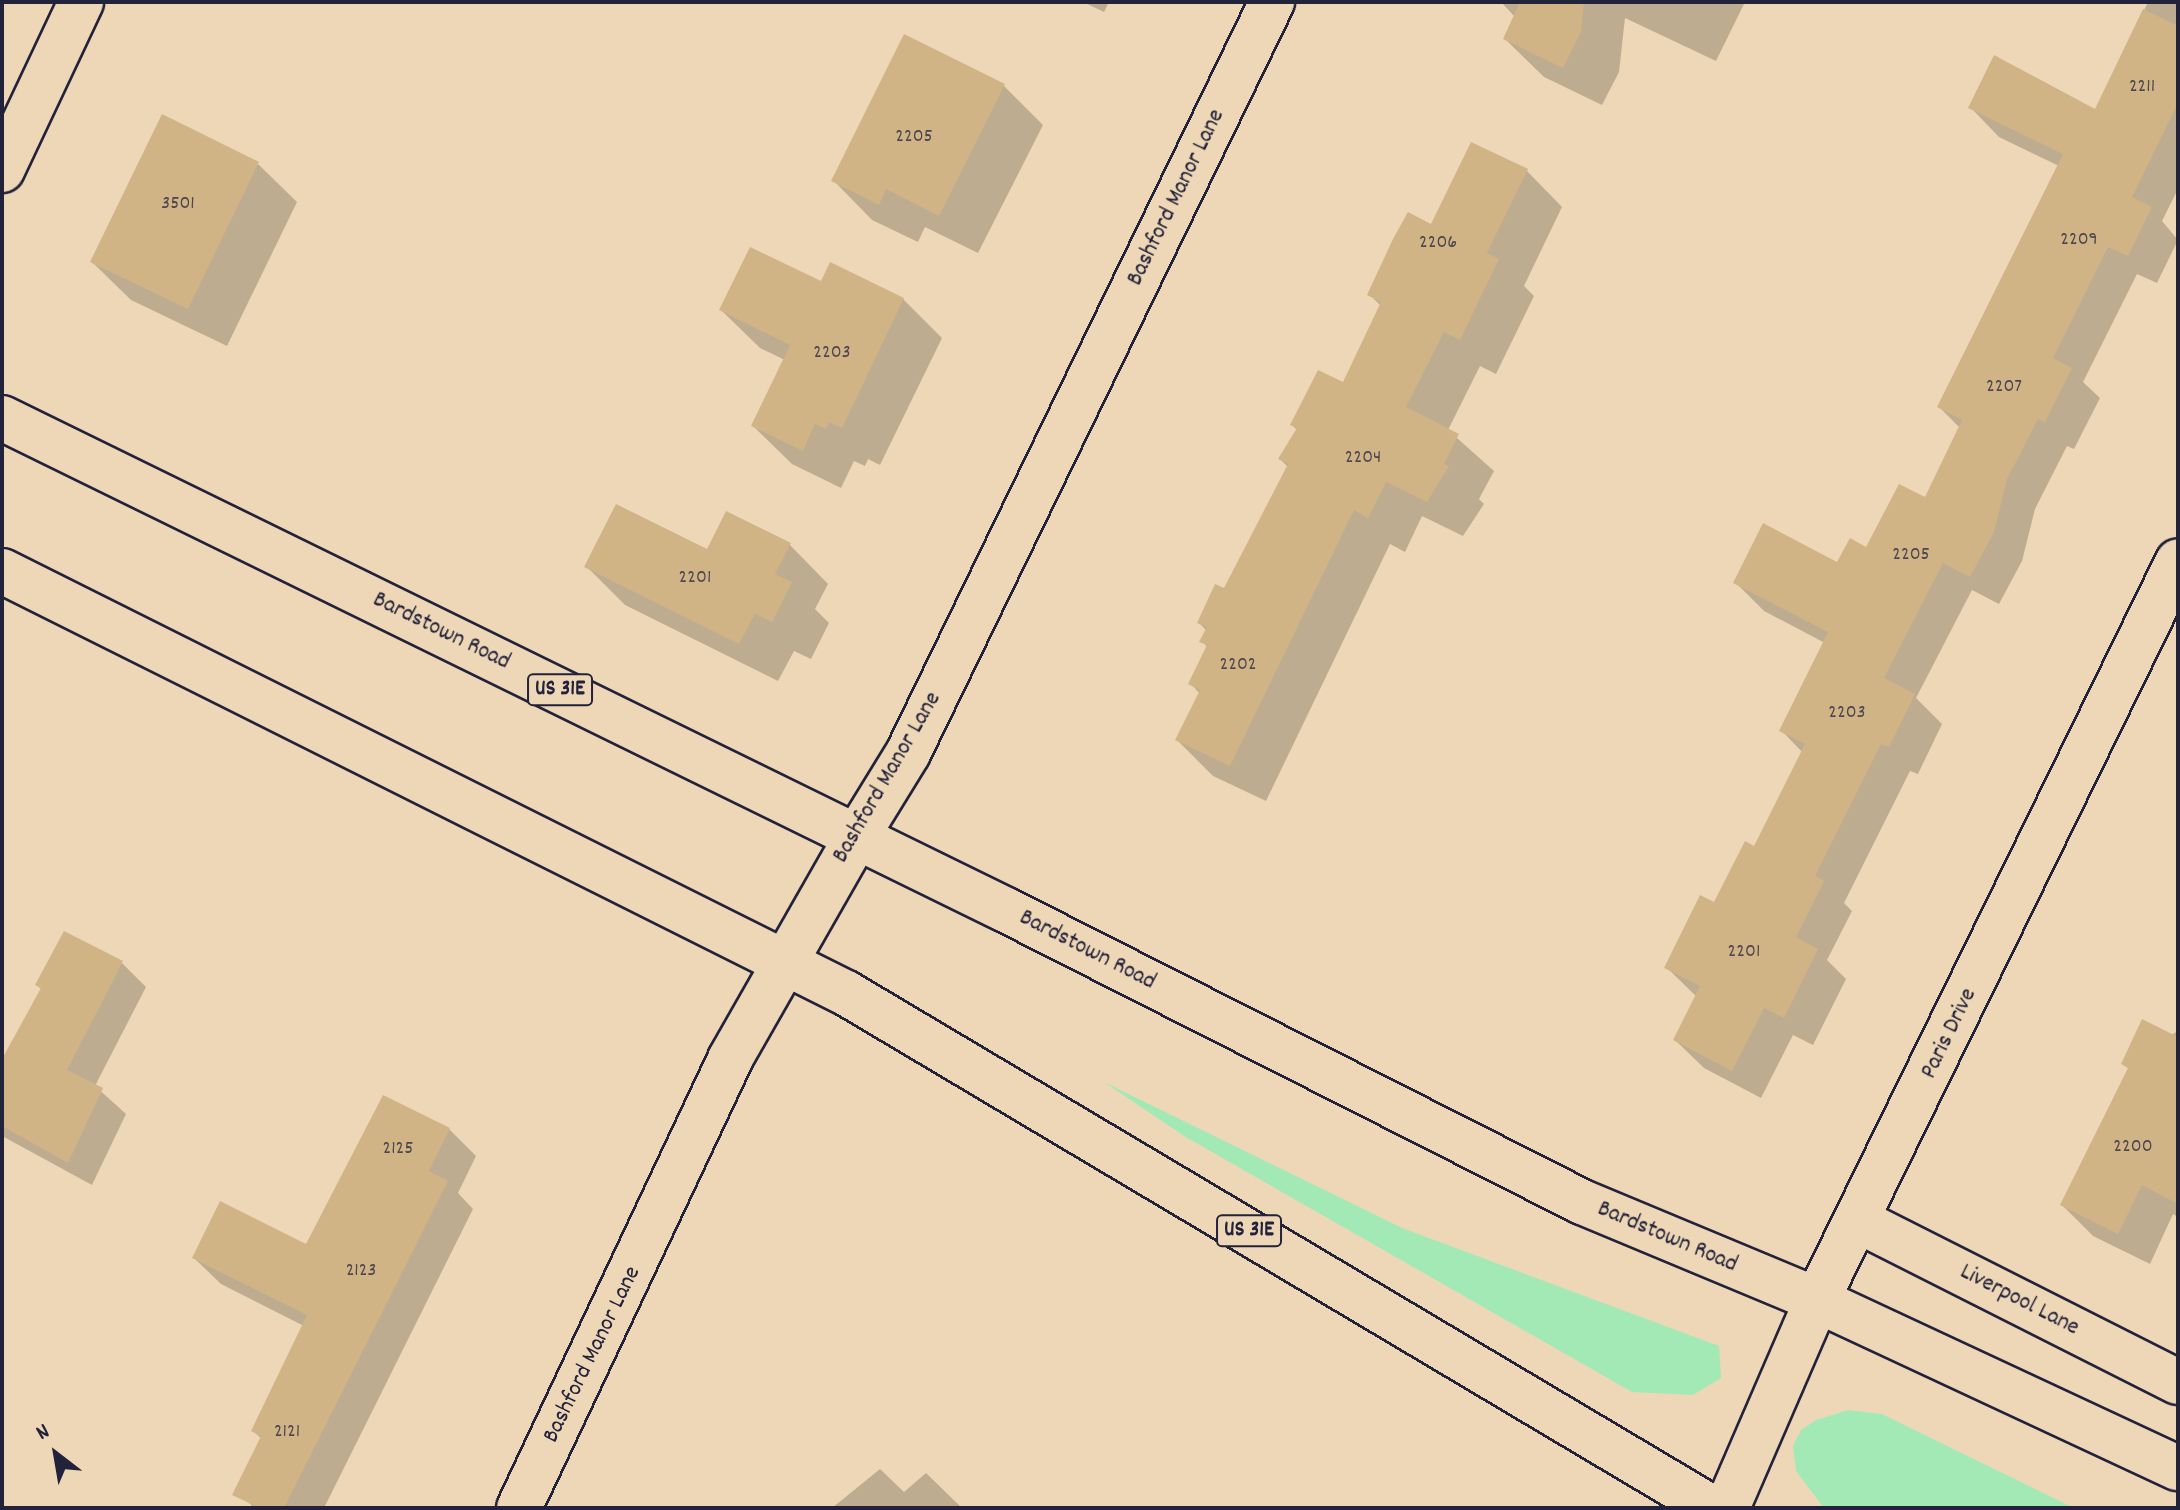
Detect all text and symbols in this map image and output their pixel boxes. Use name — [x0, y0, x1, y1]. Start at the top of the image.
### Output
house number: 2211 — [2129, 75, 2155, 99]
street label: Bashford Manor Lane — [1122, 105, 1232, 291]
house number: 2205 — [895, 125, 933, 149]
house number: 3501 — [161, 192, 195, 216]
house number: 2209 — [2060, 228, 2098, 252]
house number: 2206 — [1419, 231, 1457, 255]
house number: 2203 — [813, 341, 851, 365]
house number: 2207 — [1986, 375, 2022, 399]
house number: 2204 — [1345, 446, 1381, 470]
house number: 2205 — [1892, 543, 1930, 567]
house number: 2201 — [679, 566, 711, 590]
street label: Bardstown Road — [368, 586, 514, 678]
house number: 2202 — [1219, 653, 1257, 677]
road number: US 31E — [526, 672, 594, 708]
street label: Bashford Manor Lane — [827, 687, 949, 869]
house number: 2203 — [1828, 701, 1866, 725]
street label: Bardstown Road — [1014, 904, 1160, 998]
house number: 2201 — [1728, 940, 1760, 964]
street label: Paris Drive — [1916, 984, 1984, 1084]
house number: 2200 — [2113, 1135, 2153, 1159]
house number: 2125 — [382, 1137, 414, 1161]
street label: Bardstown Road — [1593, 1196, 1741, 1280]
road number: US 31E — [1215, 1213, 1283, 1249]
house number: 2123 — [346, 1259, 376, 1283]
street label: Liverpool Lane — [1955, 1259, 2083, 1343]
street label: Bashford Manor Lane — [538, 1262, 648, 1448]
north arrow — [16, 1414, 96, 1494]
text: N — [31, 1417, 56, 1449]
house number: 2121 — [274, 1420, 300, 1444]

